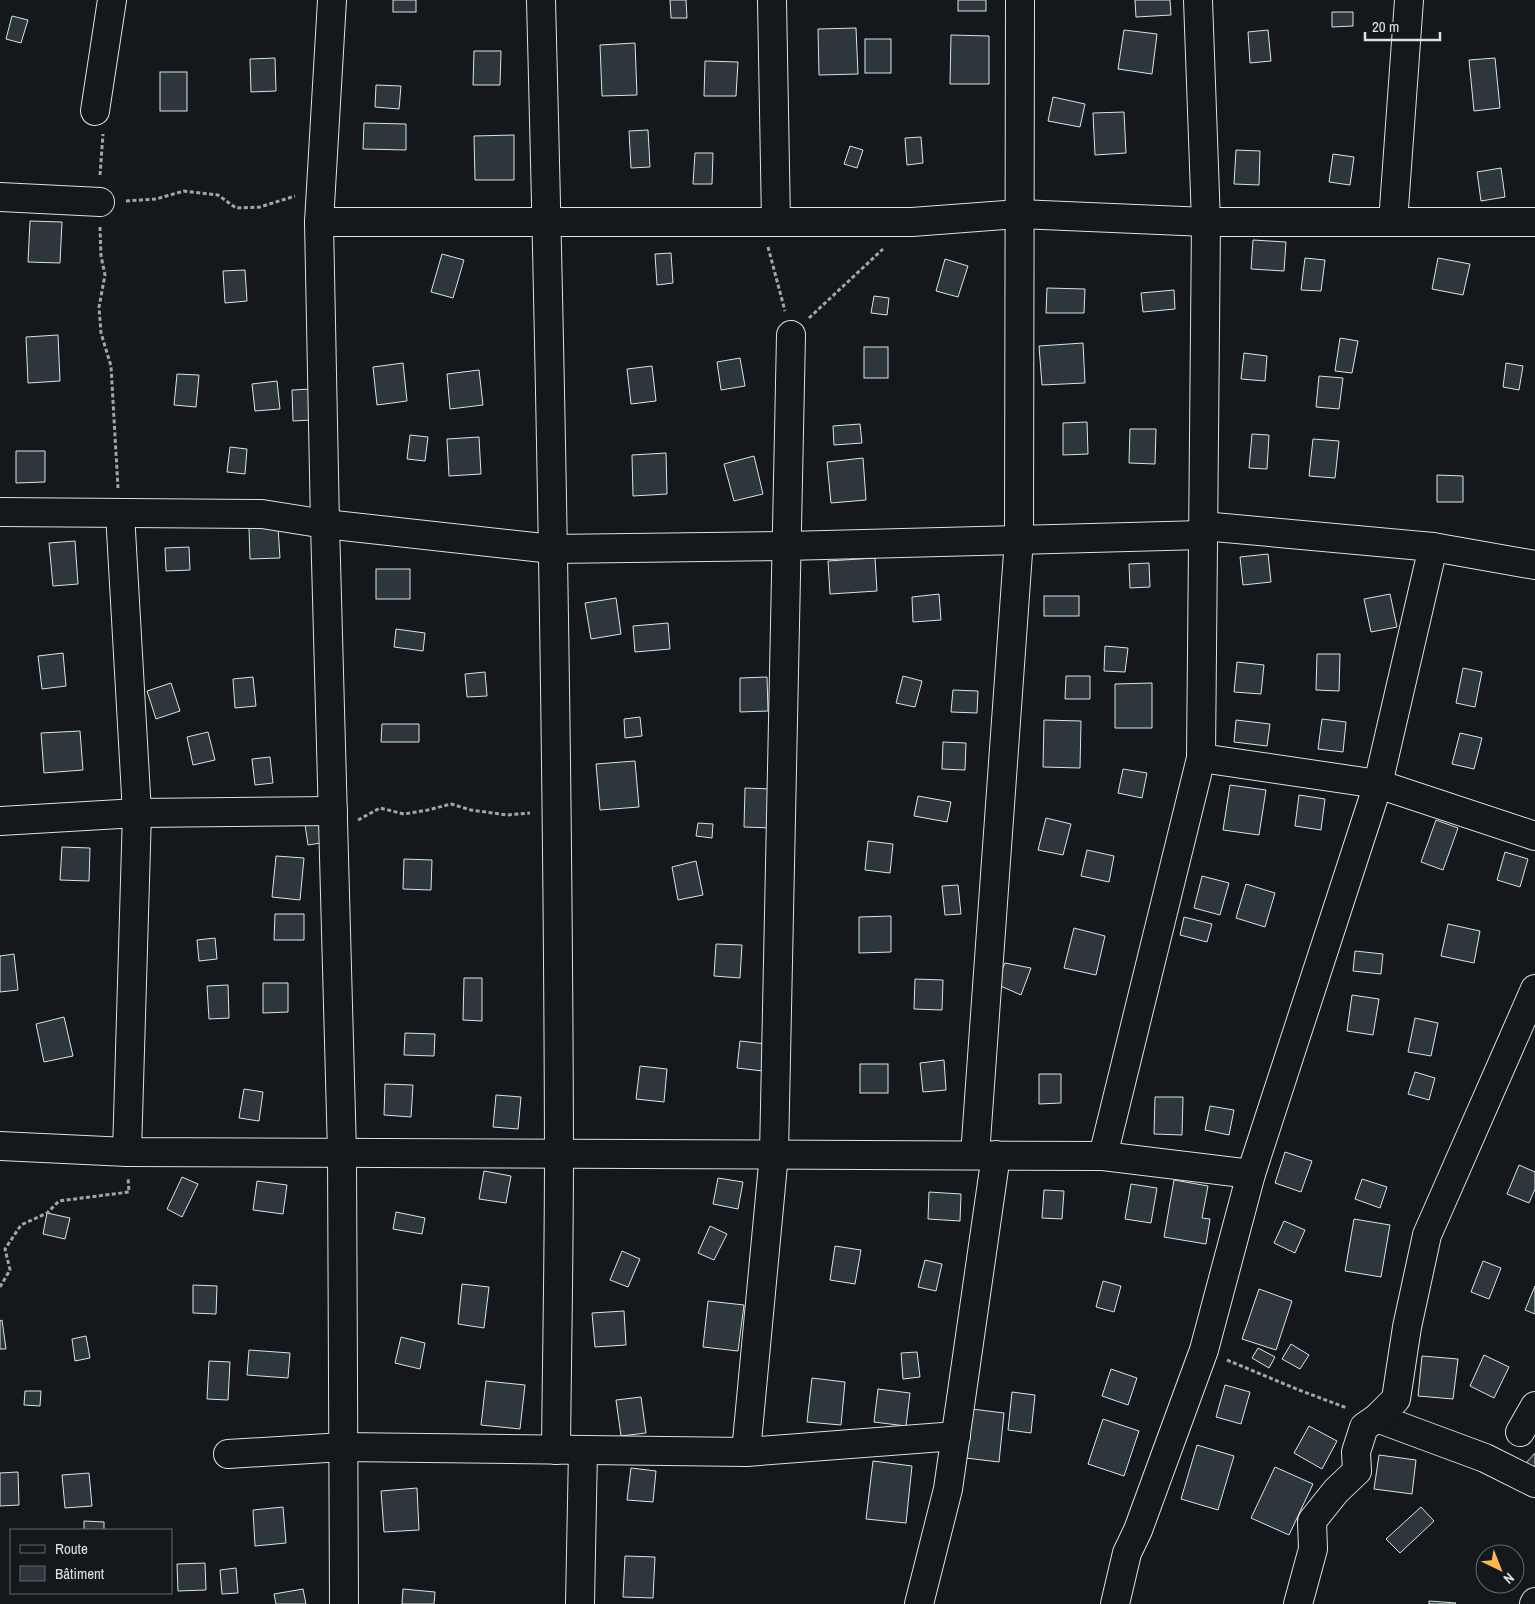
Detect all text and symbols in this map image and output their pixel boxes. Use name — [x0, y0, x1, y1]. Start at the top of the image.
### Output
scale bar — [1365, 10, 1440, 42]
text: 20 m — [1372, 16, 1399, 37]
legend — [10, 1529, 172, 1594]
text: Route — [55, 1538, 88, 1559]
north arrow — [1475, 1544, 1525, 1594]
text: Bâtiment — [55, 1563, 105, 1584]
text: N — [1500, 1569, 1518, 1588]

